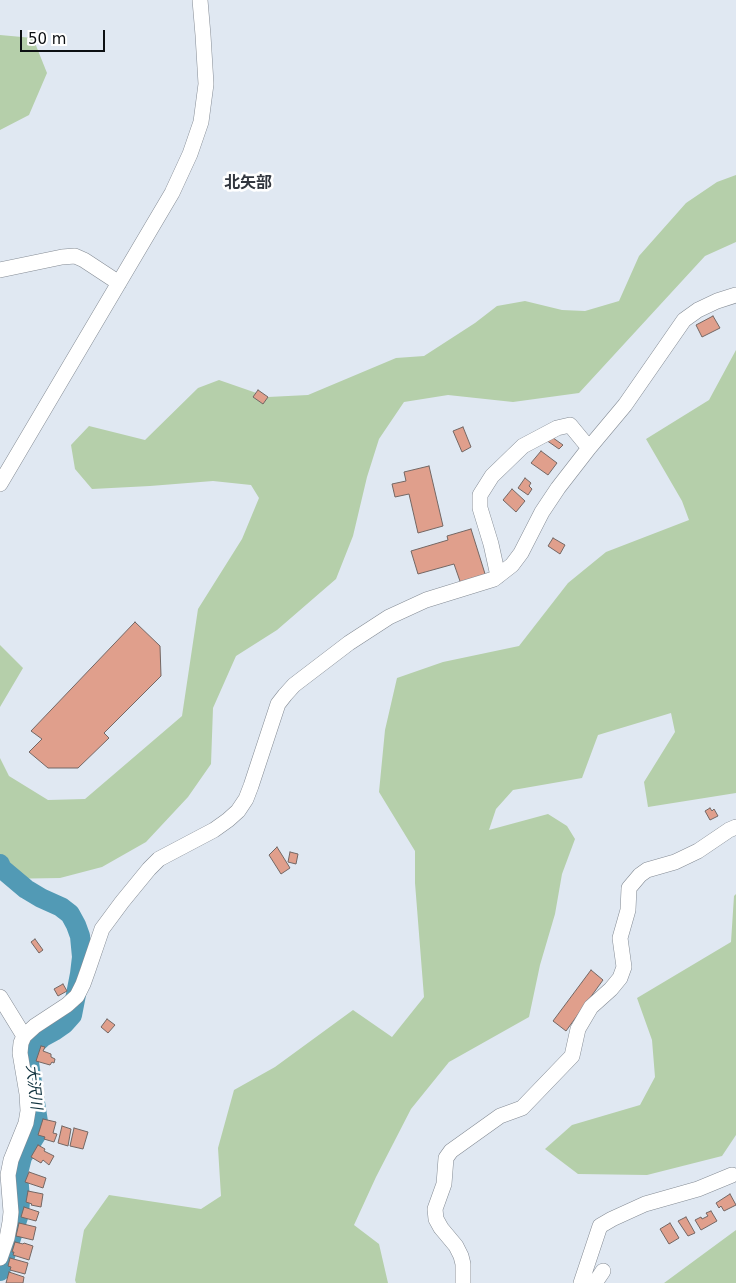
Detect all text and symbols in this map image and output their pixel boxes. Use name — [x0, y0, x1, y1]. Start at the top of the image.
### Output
scale bar — [22, 20, 108, 52]
text: 50 m — [28, 30, 66, 48]
district label: 北矢部 — [224, 174, 272, 194]
water label: 大沢川 — [21, 1064, 45, 1110]

